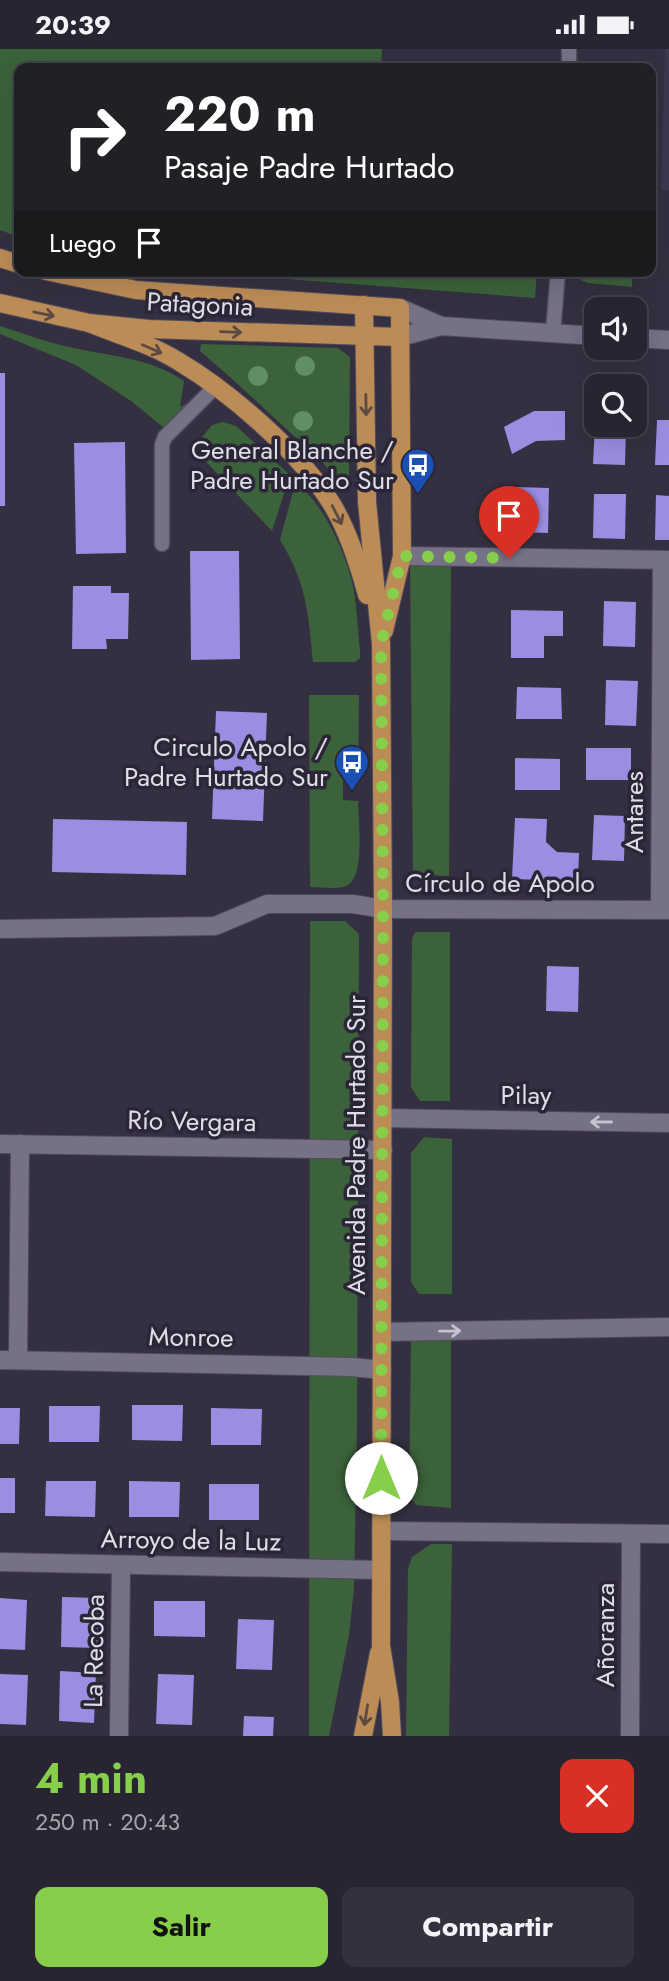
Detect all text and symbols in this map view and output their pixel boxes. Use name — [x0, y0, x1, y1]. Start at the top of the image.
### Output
text: 20:39 — [35, 6, 111, 44]
text: 220 m — [164, 79, 316, 149]
icon: right — [49, 91, 140, 182]
text: Pasaje Padre Hurtado — [164, 144, 455, 190]
text: Luego — [49, 224, 116, 262]
icon: arrive — [130, 224, 168, 262]
street label: Patagonia — [146, 282, 254, 326]
map controls — [584, 297, 647, 437]
button: sound — [584, 297, 647, 360]
one-way arrow — [32, 307, 55, 321]
one-way arrow — [219, 325, 242, 338]
one-way arrow — [141, 343, 162, 356]
button: search — [584, 374, 647, 437]
one-way arrow — [359, 393, 372, 416]
place label: General Blanche / Padre Hurtado Sur — [190, 431, 394, 499]
bus stop icon: General Blanche / Padre Hurtado Sur — [399, 446, 437, 495]
pin — [479, 486, 539, 558]
icon: arrive — [490, 497, 528, 535]
one-way arrow — [331, 504, 345, 525]
place label: Circulo Apolo / Padre Hurtado Sur — [124, 728, 328, 796]
bus stop icon: Circulo Apolo / Padre Hurtado Sur — [333, 743, 371, 792]
street label: Antares — [615, 771, 653, 853]
street label: Círculo de Apolo — [405, 864, 595, 902]
street label: Avenida Padre Hurtado Sur — [337, 995, 375, 1295]
street label: Pilay — [501, 1076, 552, 1114]
street label: Río Vergara — [127, 1101, 257, 1141]
one-way arrow — [590, 1115, 613, 1129]
street label: Monroe — [148, 1317, 234, 1357]
one-way arrow — [439, 1324, 462, 1338]
position arrow — [344, 1441, 418, 1515]
street label: Arroyo de la Luz — [100, 1519, 282, 1561]
street label: Añoranza — [586, 1583, 624, 1687]
street label: La Recoba — [74, 1594, 114, 1708]
one-way arrow — [359, 1703, 372, 1726]
text: 4 min — [35, 1748, 147, 1809]
button: close — [560, 1759, 634, 1833]
text: 250 m · 20:43 — [35, 1805, 180, 1839]
button: Salir — [35, 1887, 328, 1967]
button: Compartir — [342, 1887, 634, 1967]

